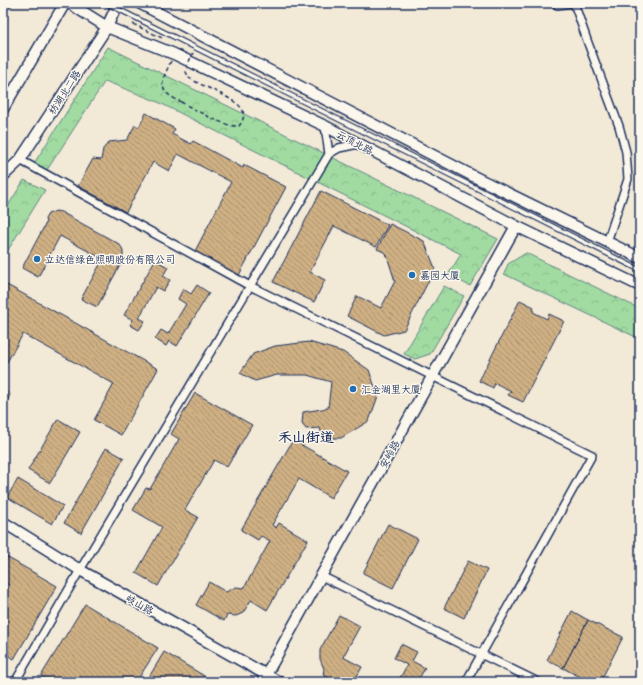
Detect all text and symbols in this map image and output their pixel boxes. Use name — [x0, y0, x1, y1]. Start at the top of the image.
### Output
street label: 枋湖北二路 — [45, 67, 83, 117]
street label: 云顶北路 — [334, 126, 376, 158]
place label: 立达信绿色照明股份有限公司 — [45, 252, 175, 266]
marker: 立达信绿色照明股份有限公司 — [32, 254, 42, 264]
place label: 嘉园大厦 — [420, 268, 460, 282]
marker: 嘉园大厦 — [407, 270, 417, 280]
place label: 汇金湖里大厦 — [361, 382, 421, 396]
marker: 汇金湖里大厦 — [348, 384, 358, 394]
district label: 禾山街道 — [278, 427, 334, 446]
street label: 安岭路 — [376, 437, 402, 471]
street label: 岐山路 — [124, 590, 156, 618]

